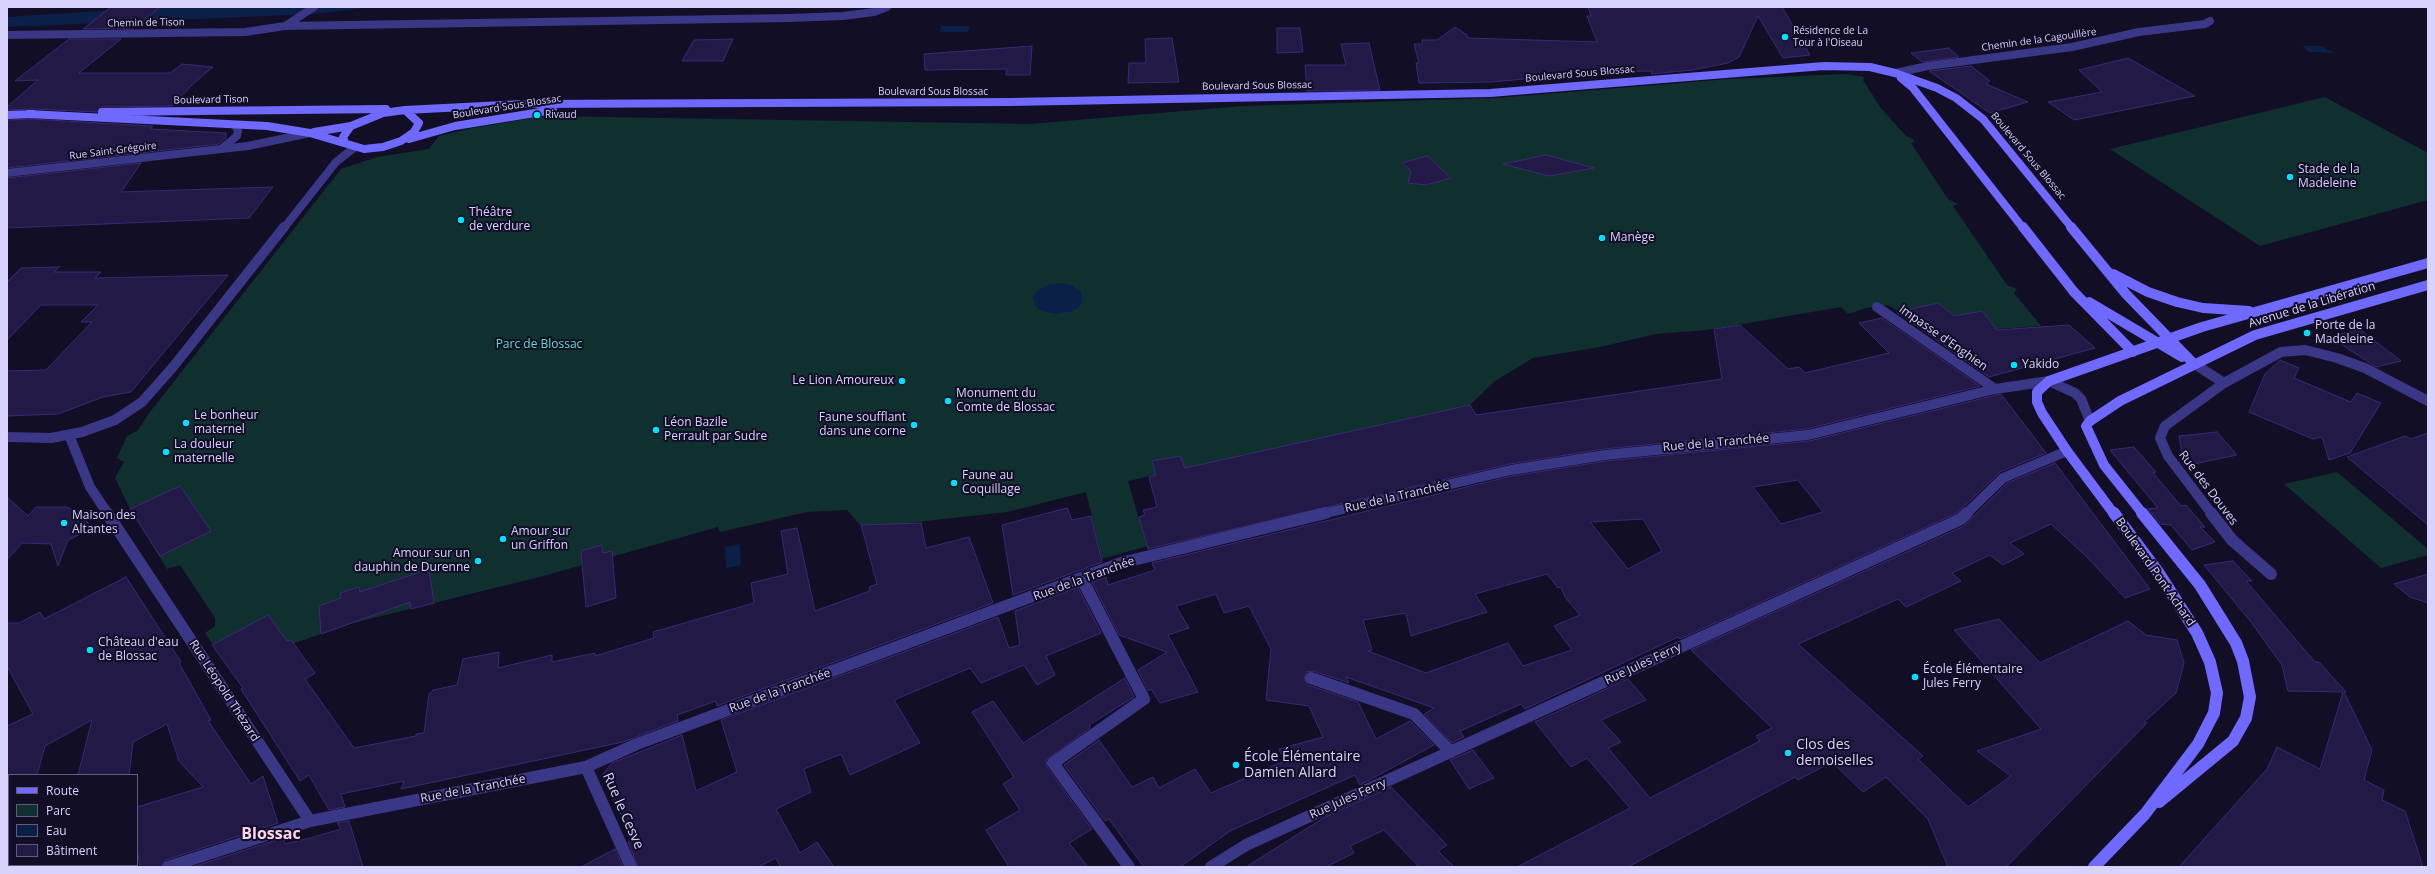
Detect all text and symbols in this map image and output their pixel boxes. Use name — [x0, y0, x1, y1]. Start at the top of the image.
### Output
street label: Chemin de Tison — [107, 16, 185, 30]
place label: Résidence de La Tour à l'Oiseau — [1793, 25, 1868, 48]
street label: Chemin de la Cagouillère — [1981, 26, 2097, 54]
marker: Résidence de La Tour à l'Oiseau — [1780, 32, 1790, 42]
street label: Boulevard Sous Blossac — [1525, 63, 1635, 85]
street label: Boulevard Sous Blossac — [1202, 79, 1312, 93]
street label: Boulevard Sous Blossac — [878, 86, 988, 98]
street label: Boulevard Sous Blossac — [452, 92, 562, 122]
street label: Boulevard Tison — [173, 93, 249, 107]
place label: Rivaud — [545, 109, 576, 121]
marker: Rivaud — [532, 110, 542, 120]
street label: Boulevard Sous Blossac — [1988, 110, 2068, 202]
street label: Rue Saint-Grégoire — [69, 140, 157, 162]
place label: Stade de la Madeleine — [2298, 163, 2360, 191]
marker: Stade de la Madeleine — [2285, 172, 2295, 182]
place label: Théâtre de verdure — [469, 206, 530, 234]
marker: Théâtre de verdure — [456, 215, 466, 225]
place label: Manège — [1610, 231, 1655, 245]
marker: Manège — [1597, 233, 1607, 243]
street label: Avenue de la Libération — [2247, 279, 2377, 331]
street label: Impasse d'Enghien — [1896, 302, 1990, 374]
place label: Porte de la Madeleine — [2315, 319, 2375, 347]
marker: Porte de la Madeleine — [2302, 328, 2312, 338]
park label: Parc de Blossac — [496, 338, 582, 352]
place label: Yakido — [2022, 358, 2059, 372]
marker: Yakido — [2009, 360, 2019, 370]
place label: Le Lion Amoureux — [792, 374, 894, 388]
marker: Le Lion Amoureux — [897, 376, 907, 386]
place label: Monument du Comte de Blossac — [956, 387, 1055, 415]
marker: Monument du Comte de Blossac — [943, 396, 953, 406]
place label: Le bonheur maternel — [194, 409, 258, 437]
place label: Faune soufflant dans une corne — [819, 411, 906, 439]
place label: Léon Bazile Perrault par Sudre — [664, 416, 767, 444]
marker: Le bonheur maternel — [181, 418, 191, 428]
marker: Faune soufflant dans une corne — [909, 420, 919, 430]
marker: Léon Bazile Perrault par Sudre — [651, 425, 661, 435]
street label: Rue de la Tranchée — [1662, 431, 1770, 455]
place label: La douleur maternelle — [174, 438, 235, 466]
marker: La douleur maternelle — [161, 447, 171, 457]
street label: Rue des Douves — [2175, 448, 2241, 528]
place label: Faune au Coquillage — [962, 469, 1020, 497]
marker: Faune au Coquillage — [949, 478, 959, 488]
street label: Rue de la Tranchée — [1343, 478, 1451, 516]
place label: Maison des Altantes — [72, 509, 136, 537]
street label: Boulevard Pont Achard — [2112, 515, 2198, 629]
marker: Maison des Altantes — [59, 518, 69, 528]
place label: Amour sur un Griffon — [511, 525, 570, 553]
marker: Amour sur un Griffon — [498, 534, 508, 544]
place label: Amour sur un dauphin de Durenne — [354, 547, 470, 575]
street label: Rue de la Tranchée — [1031, 554, 1137, 604]
marker: Amour sur un dauphin de Durenne — [473, 556, 483, 566]
place label: Château d'eau de Blossac — [98, 636, 178, 664]
street label: Rue Léopold Thézard — [186, 638, 262, 744]
street label: Rue Jules Ferry — [1603, 640, 1683, 688]
marker: Château d'eau de Blossac — [85, 645, 95, 655]
place label: École Élémentaire Jules Ferry — [1923, 663, 2023, 691]
street label: Rue de la Tranchée — [727, 666, 833, 716]
marker: École Élémentaire Jules Ferry — [1910, 672, 1920, 682]
place label: Clos des demoiselles — [1796, 737, 1873, 770]
marker: Clos des demoiselles — [1783, 748, 1793, 758]
place label: École Élémentaire Damien Allard — [1244, 749, 1360, 782]
marker: École Élémentaire Damien Allard — [1231, 760, 1241, 770]
street label: Rue le Cesve — [599, 770, 647, 852]
street label: Rue de la Tranchée — [419, 772, 527, 806]
legend — [8, 774, 138, 866]
street label: Rue Jules Ferry — [1307, 776, 1389, 822]
text: Route — [46, 782, 79, 799]
text: Parc — [46, 802, 71, 819]
text: Eau — [46, 822, 67, 839]
district label: Blossac — [241, 824, 301, 844]
text: Bâtiment — [46, 842, 97, 859]

